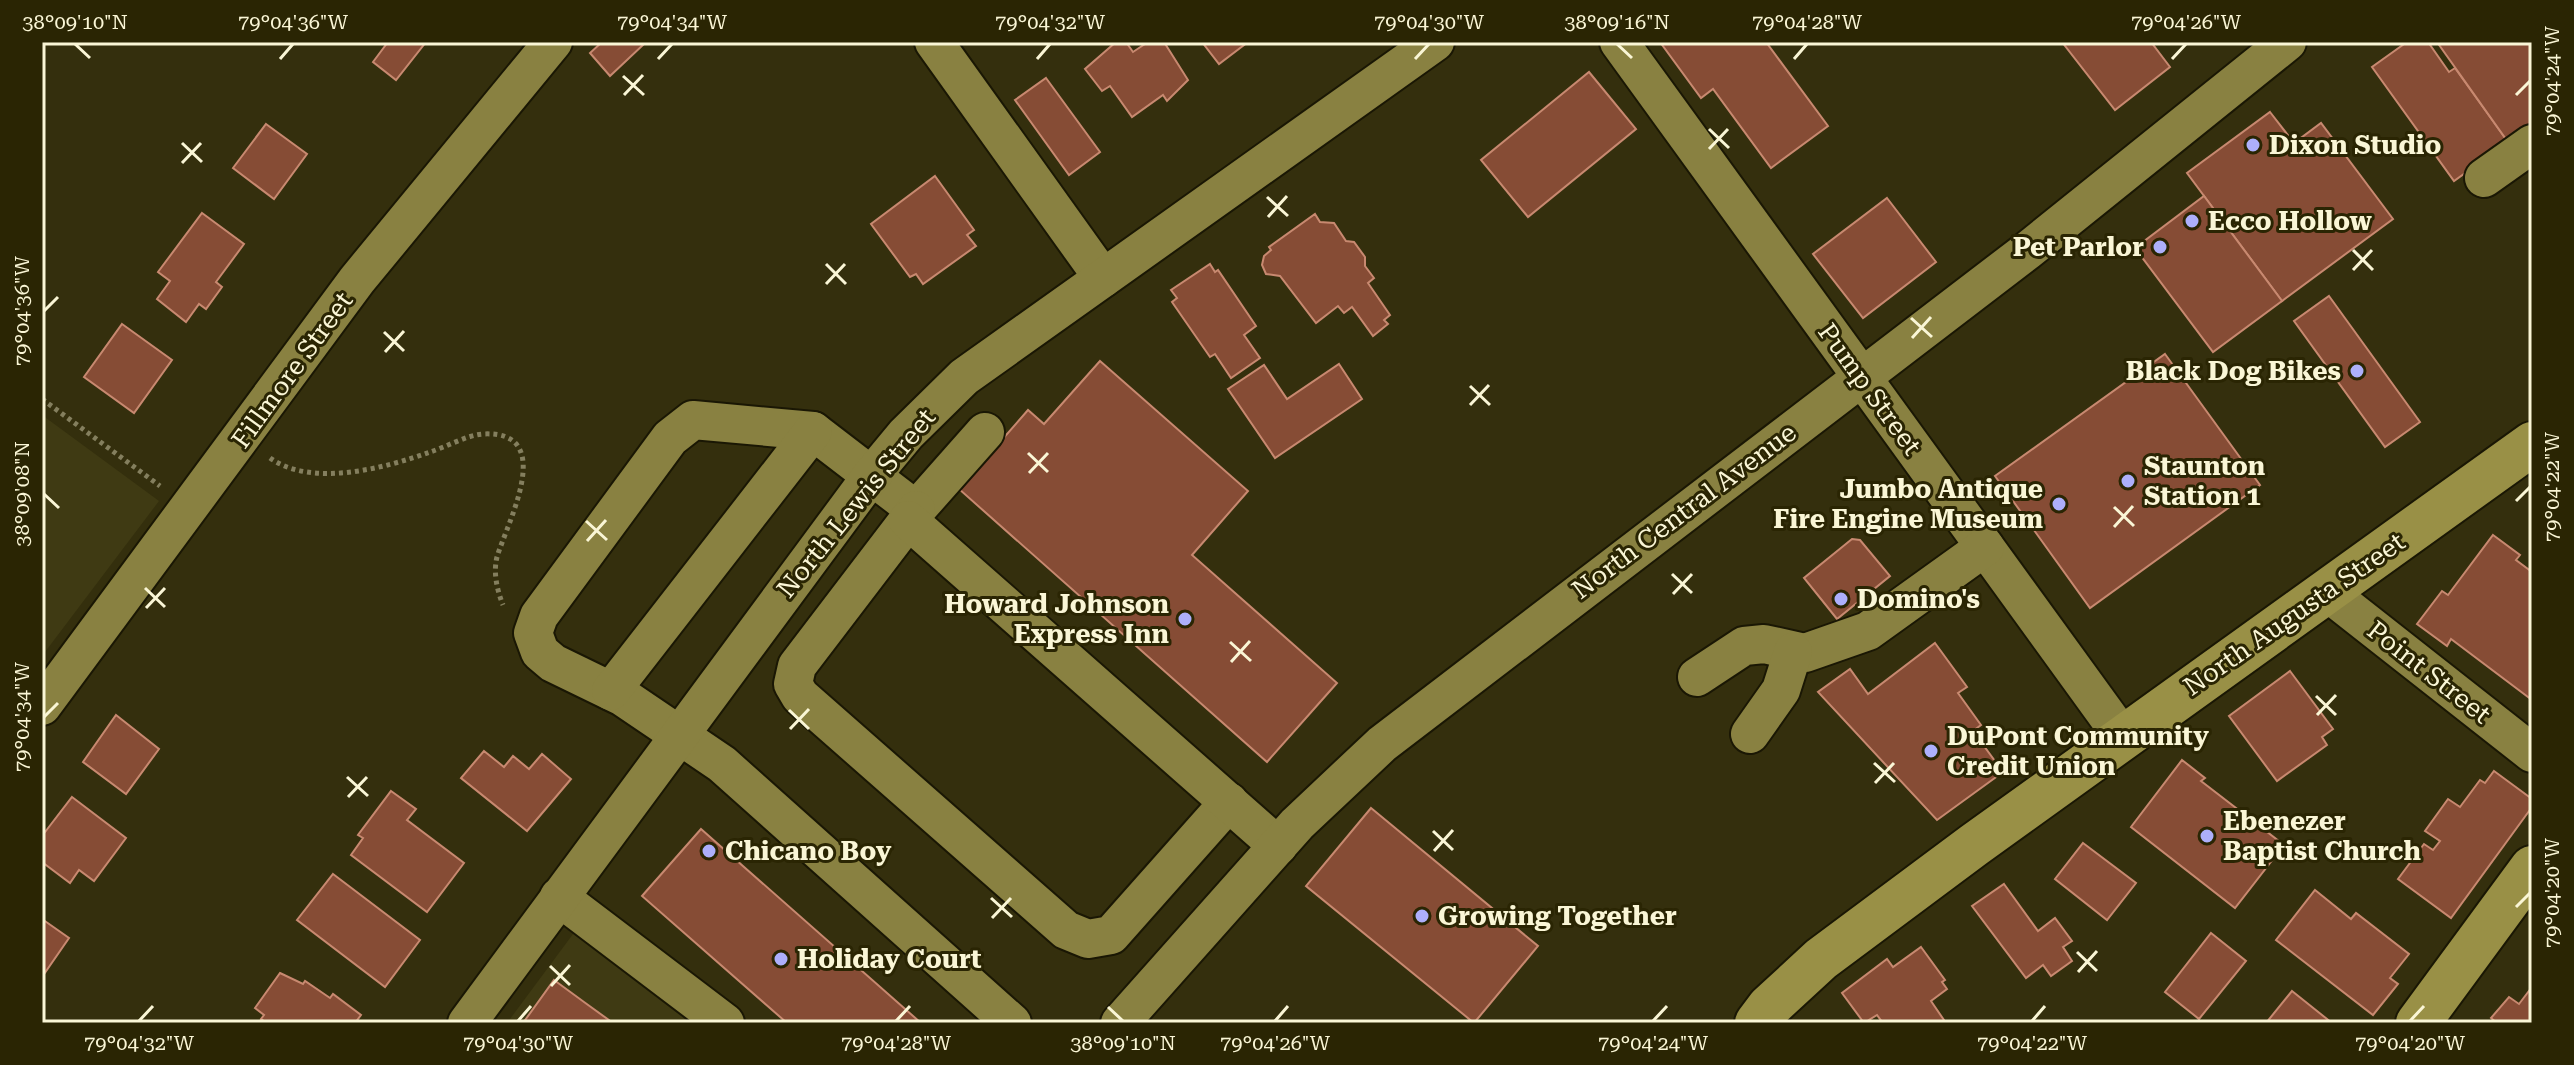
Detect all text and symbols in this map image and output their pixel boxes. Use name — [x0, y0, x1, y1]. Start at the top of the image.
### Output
text: 38°09'10"N — [22, 10, 128, 34]
text: 79°04'36"W — [238, 10, 349, 34]
text: 79°04'34"W — [617, 10, 728, 34]
text: 79°04'32"W — [995, 10, 1106, 34]
text: 79°04'30"W — [1374, 10, 1485, 34]
text: 38°09'16"N — [1564, 10, 1670, 34]
text: 79°04'28"W — [1752, 10, 1863, 34]
text: 79°04'26"W — [2131, 10, 2242, 34]
text: 79°04'24"W — [2540, 25, 2564, 136]
place label: Dixon Studio — [2269, 130, 2441, 160]
marker: Dixon Studio — [2244, 136, 2262, 154]
place label: Ecco Hollow — [2208, 206, 2373, 236]
marker: Ecco Hollow — [2183, 212, 2201, 230]
place label: Pet Parlor — [2013, 232, 2144, 262]
marker: Pet Parlor — [2151, 238, 2169, 256]
text: 79°04'36"W — [10, 255, 34, 366]
street label: Fillmore Street — [225, 286, 359, 454]
street label: Pump Street — [1812, 317, 1928, 461]
place label: Black Dog Bikes — [2126, 356, 2341, 386]
marker: Black Dog Bikes — [2348, 362, 2366, 380]
street label: North Lewis Street — [771, 402, 942, 603]
street label: North Central Avenue — [1566, 417, 1802, 605]
text: 79°04'22"W — [2540, 431, 2564, 542]
text: 38°09'08"N — [10, 441, 34, 547]
place label: Staunton Station 1 — [2144, 451, 2265, 511]
marker: Staunton Station 1 — [2119, 472, 2137, 490]
place label: Jumbo Antique Fire Engine Museum — [1773, 474, 2043, 534]
marker: Jumbo Antique Fire Engine Museum — [2050, 495, 2068, 513]
street label: North Augusta Street — [2178, 526, 2411, 702]
place label: Domino's — [1857, 584, 1980, 614]
place label: Howard Johnson Express Inn — [944, 589, 1169, 649]
marker: Domino's — [1832, 590, 1850, 608]
marker: Howard Johnson Express Inn — [1176, 610, 1194, 628]
street label: Point Street — [2361, 615, 2497, 730]
text: 79°04'34"W — [10, 661, 34, 772]
place label: DuPont Community Credit Union — [1947, 721, 2209, 781]
marker: DuPont Community Credit Union — [1922, 742, 1940, 760]
place label: Ebenezer Baptist Church — [2223, 806, 2422, 866]
marker: Ebenezer Baptist Church — [2198, 827, 2216, 845]
place label: Chicano Boy — [725, 836, 892, 866]
text: 79°04'20"W — [2540, 837, 2564, 948]
marker: Chicano Boy — [700, 842, 718, 860]
place label: Growing Together — [1438, 901, 1677, 931]
marker: Growing Together — [1413, 907, 1431, 925]
place label: Holiday Court — [797, 944, 982, 974]
marker: Holiday Court — [772, 950, 790, 968]
text: 79°04'32"W — [84, 1031, 195, 1055]
text: 79°04'30"W — [463, 1031, 574, 1055]
text: 79°04'28"W — [841, 1031, 952, 1055]
text: 38°09'10"N — [1070, 1031, 1176, 1055]
text: 79°04'26"W — [1220, 1031, 1331, 1055]
text: 79°04'24"W — [1598, 1031, 1709, 1055]
text: 79°04'22"W — [1977, 1031, 2088, 1055]
text: 79°04'20"W — [2355, 1031, 2466, 1055]

